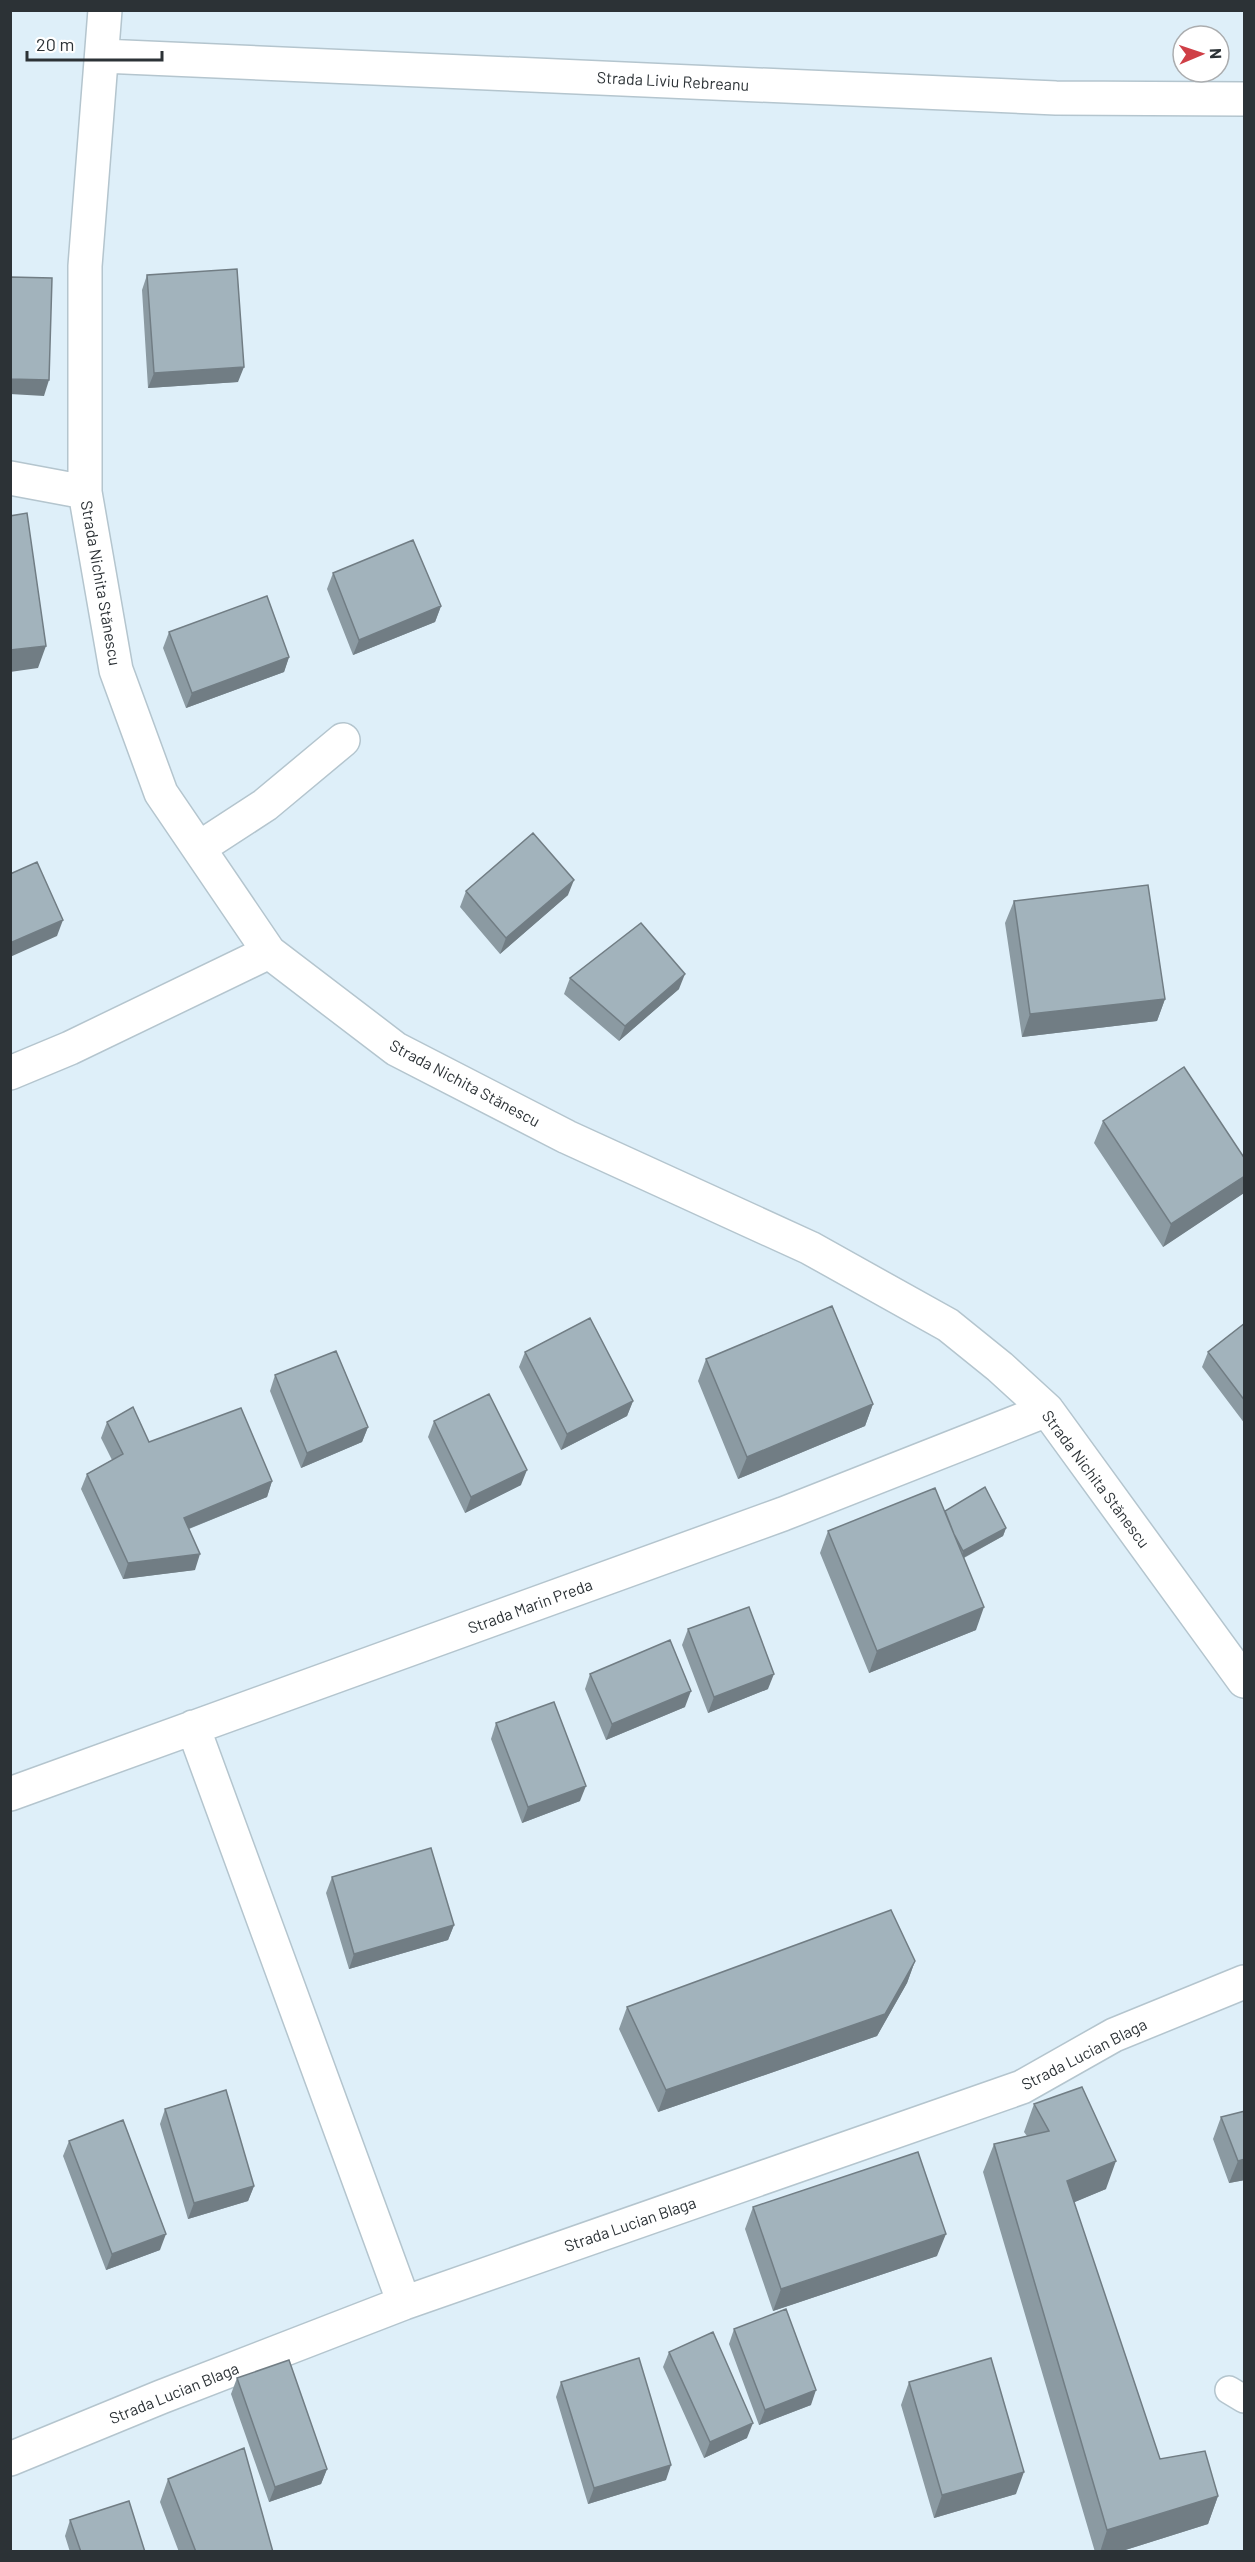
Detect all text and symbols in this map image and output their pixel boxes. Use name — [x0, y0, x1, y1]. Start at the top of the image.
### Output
scale bar — [27, 24, 162, 62]
north arrow — [1171, 24, 1231, 84]
text: 20 m — [36, 33, 74, 55]
text: N — [1207, 48, 1226, 59]
street label: Strada Liviu Rebreanu — [596, 67, 750, 94]
street label: Strada Nichita Stănescu — [78, 499, 125, 667]
street label: Strada Nichita Stănescu — [387, 1035, 544, 1130]
street label: Strada Nichita Stănescu — [1039, 1406, 1154, 1551]
street label: Strada Marin Preda — [465, 1574, 595, 1637]
street label: Strada Lucian Blaga — [1018, 2014, 1150, 2093]
street label: Strada Lucian Blaga — [562, 2192, 698, 2255]
street label: Strada Lucian Blaga — [106, 2358, 241, 2427]

